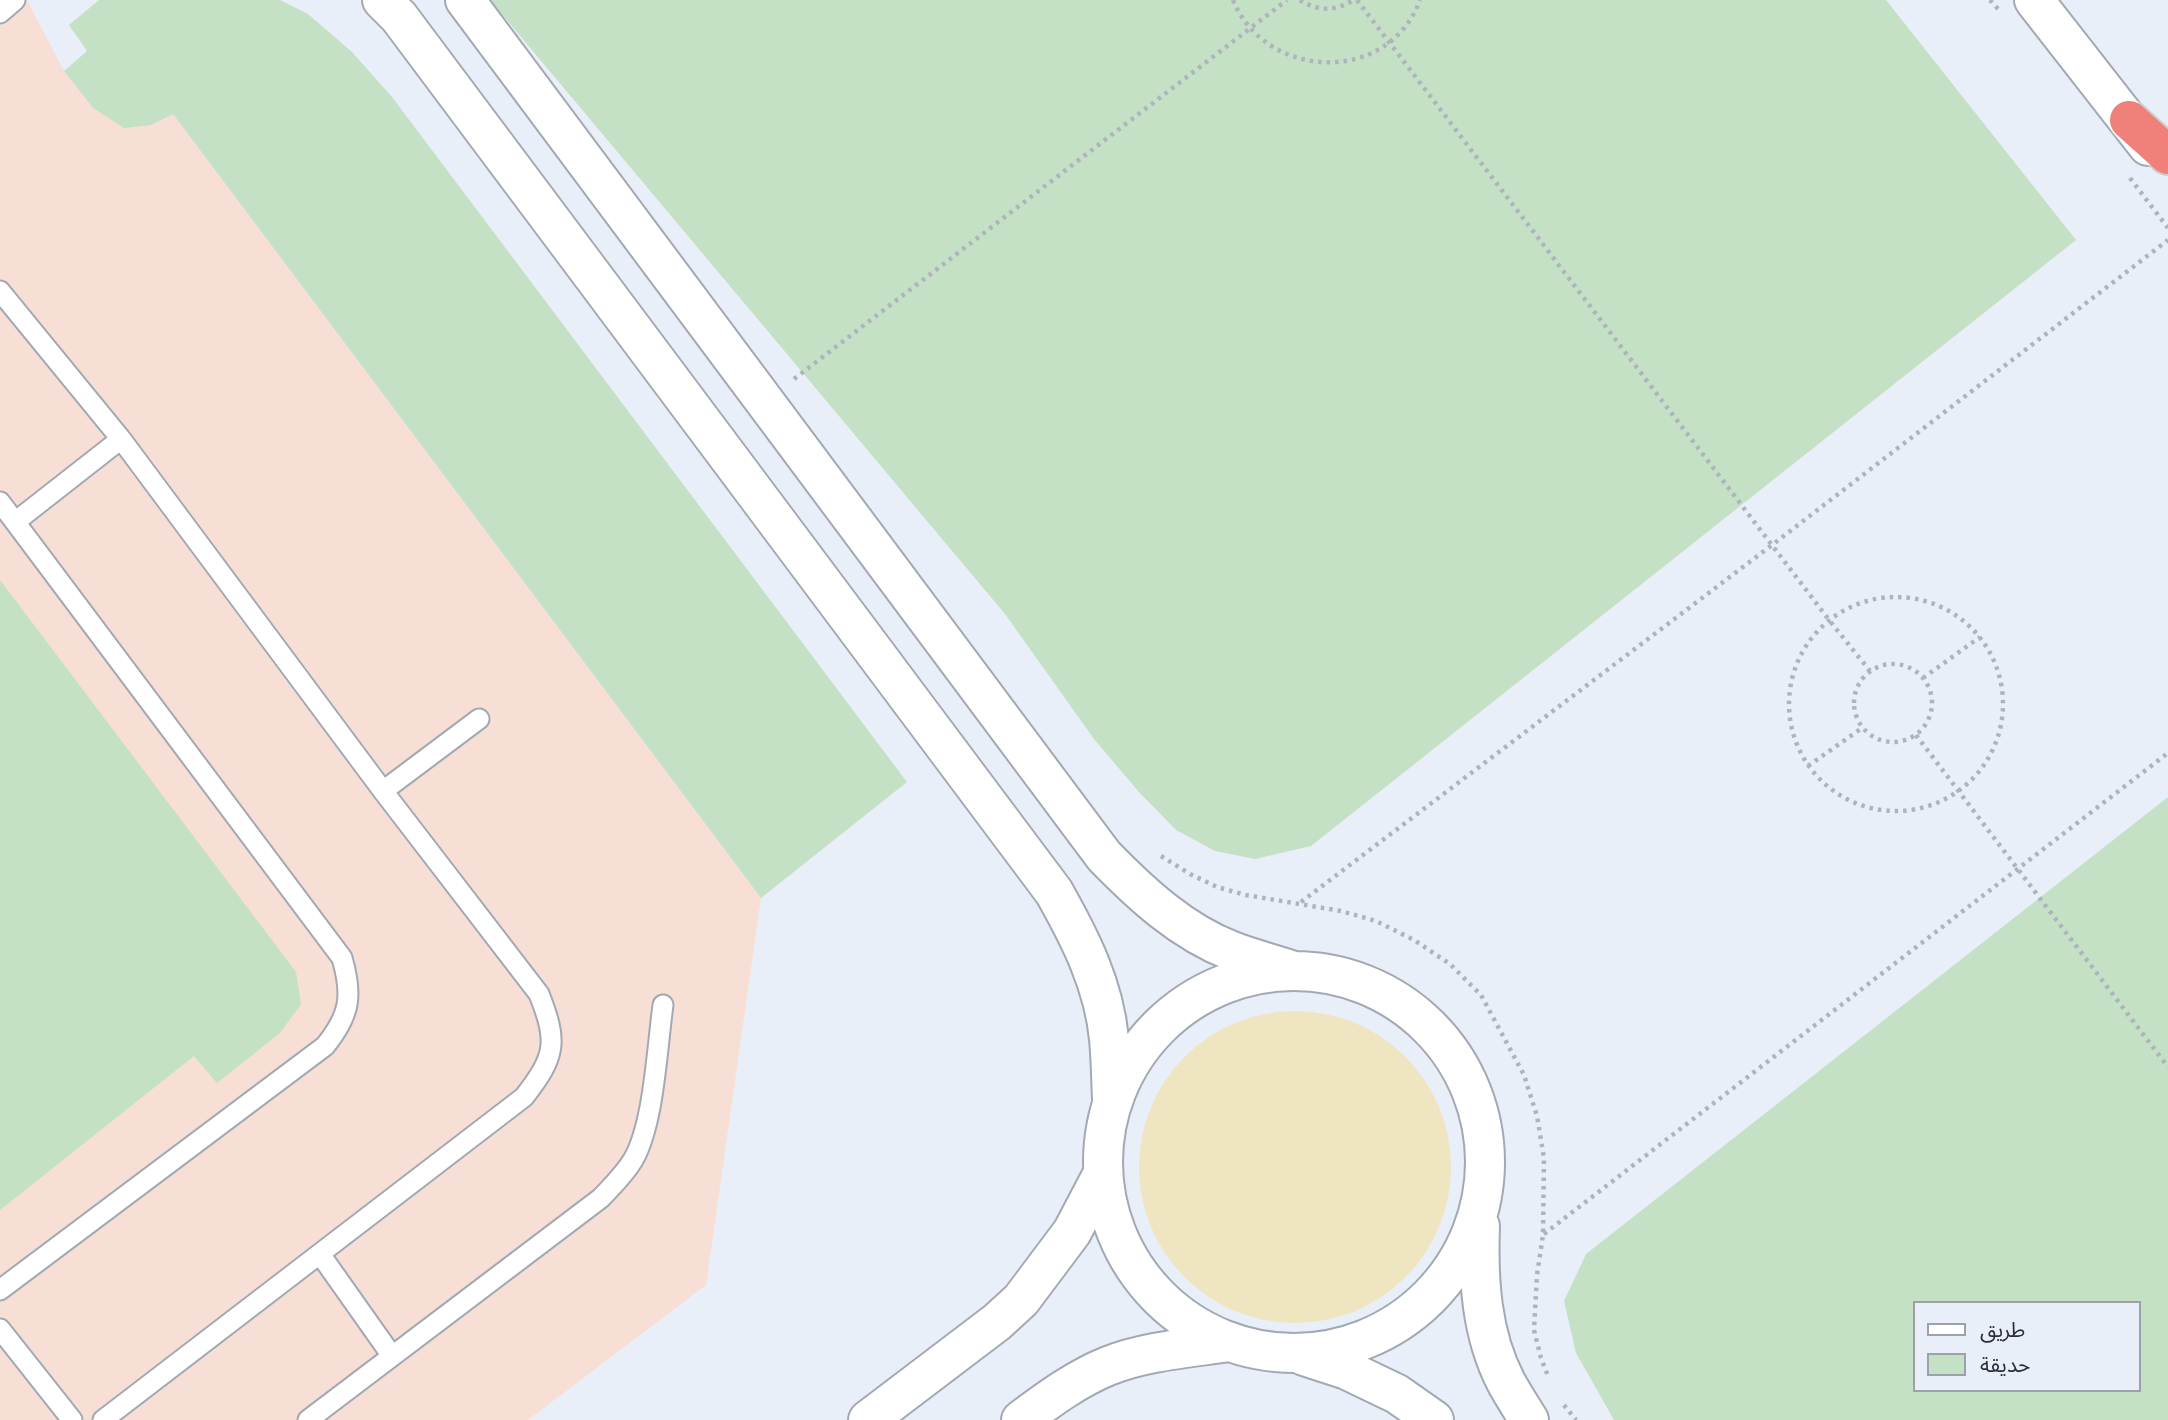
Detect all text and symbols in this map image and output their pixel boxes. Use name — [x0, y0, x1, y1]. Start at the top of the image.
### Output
legend — [1912, 1301, 2140, 1392]
text: طريق — [1980, 1315, 2025, 1345]
text: حديقة — [1980, 1350, 2030, 1380]

